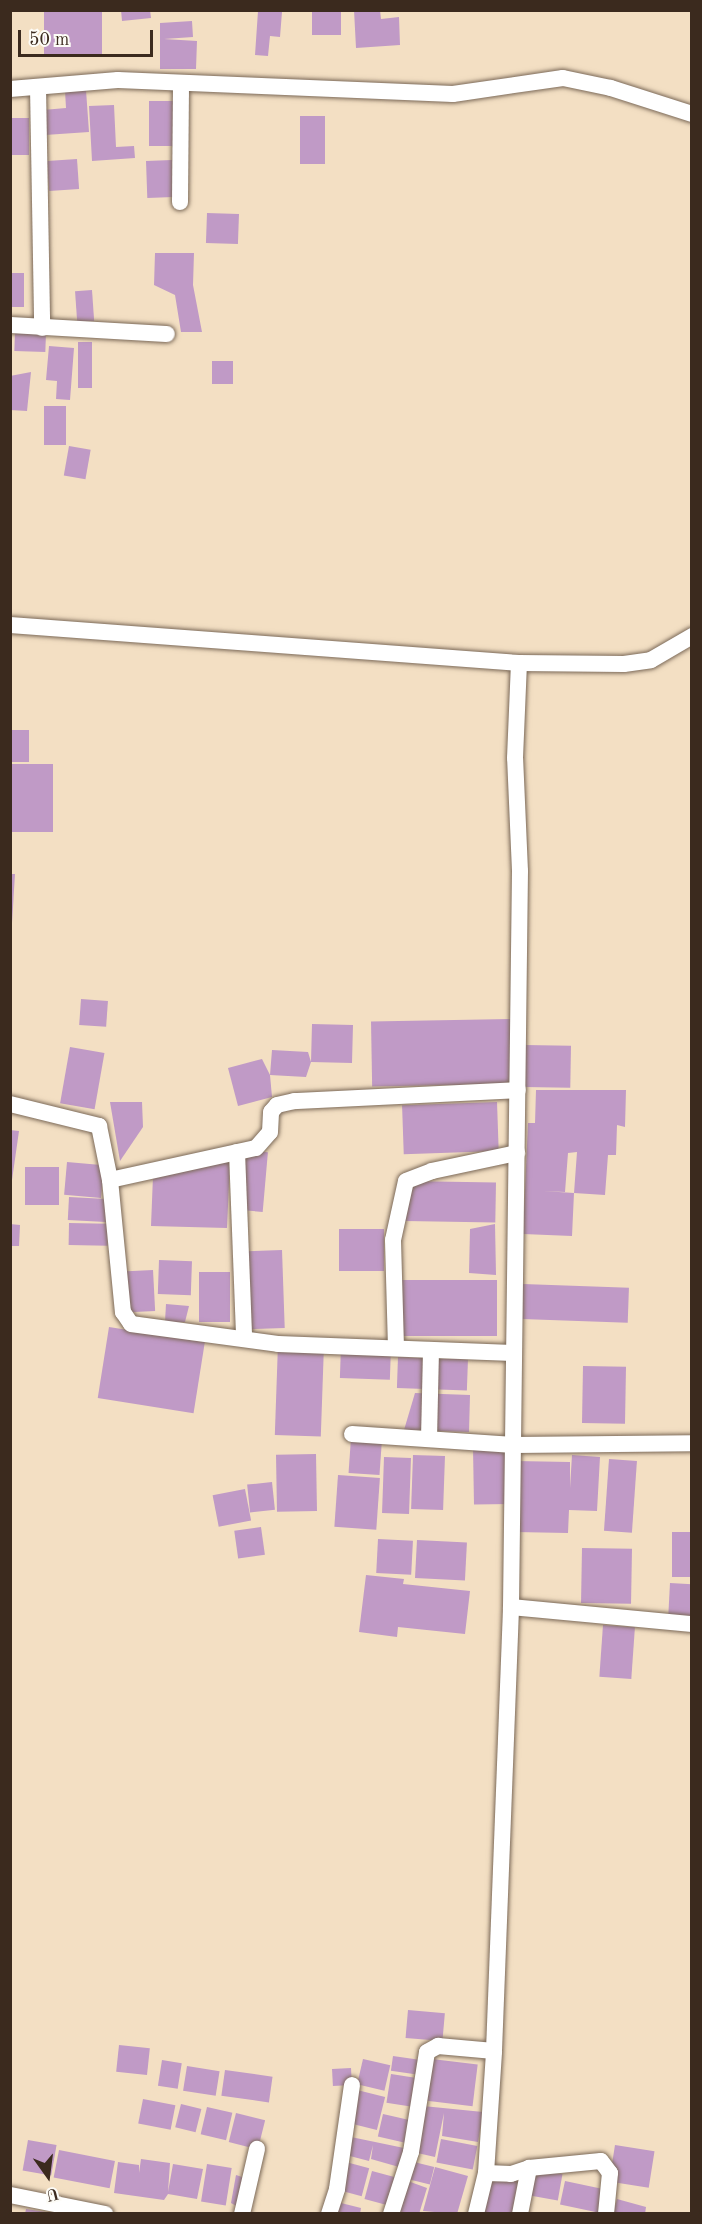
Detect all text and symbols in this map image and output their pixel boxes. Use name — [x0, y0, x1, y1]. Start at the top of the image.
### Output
scale bar — [21, 18, 156, 56]
text: 50 m — [29, 31, 69, 49]
north arrow — [18, 2146, 78, 2206]
text: U — [44, 2184, 60, 2203]

